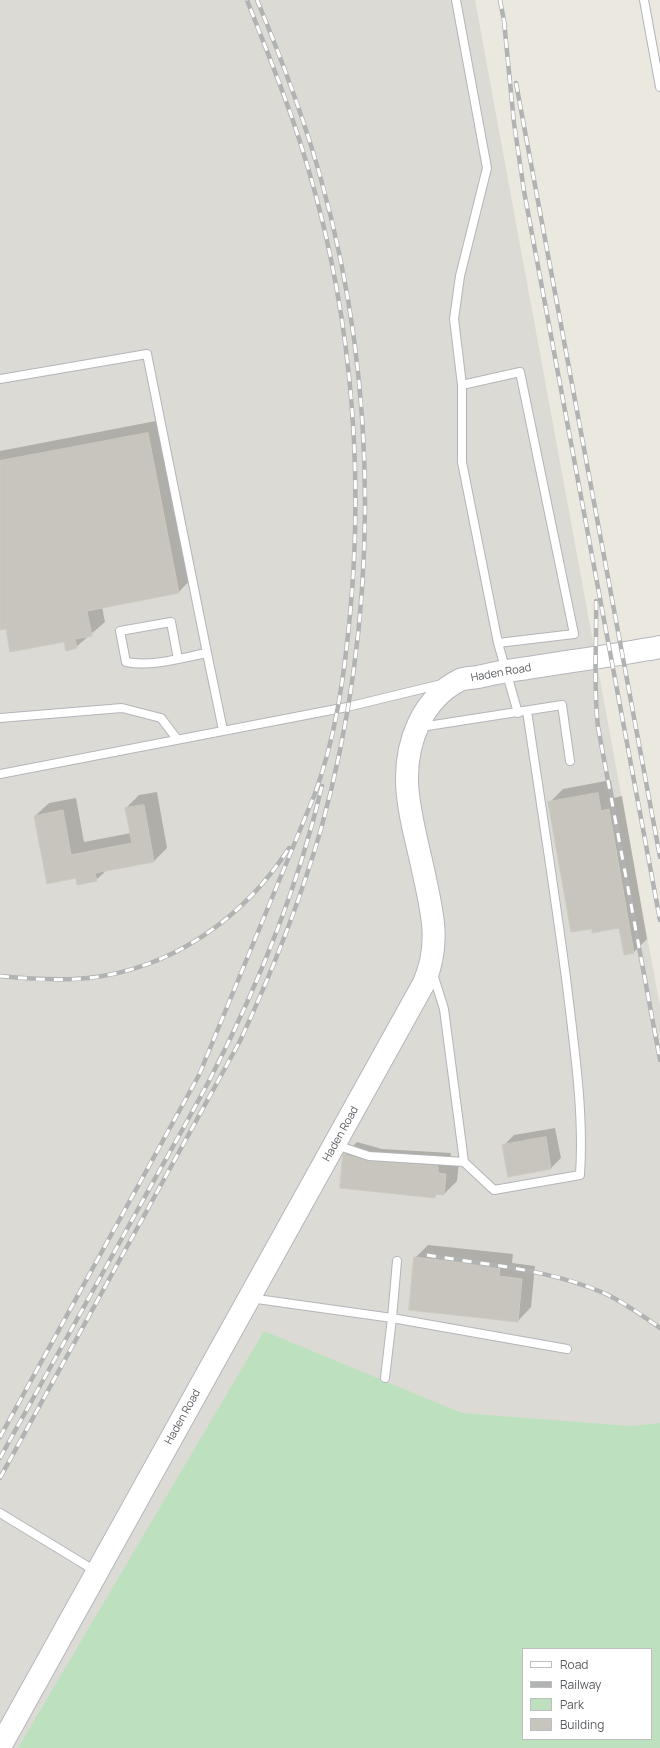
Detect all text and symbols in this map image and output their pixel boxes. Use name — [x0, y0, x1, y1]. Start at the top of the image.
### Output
street label: Haden Road — [470, 661, 532, 685]
street label: Haden Road — [320, 1104, 362, 1164]
street label: Haden Road — [162, 1387, 204, 1447]
legend — [522, 1648, 652, 1740]
text: Road — [560, 1656, 588, 1673]
text: Railway — [560, 1676, 601, 1693]
text: Park — [560, 1696, 584, 1713]
text: Building — [560, 1716, 604, 1733]

